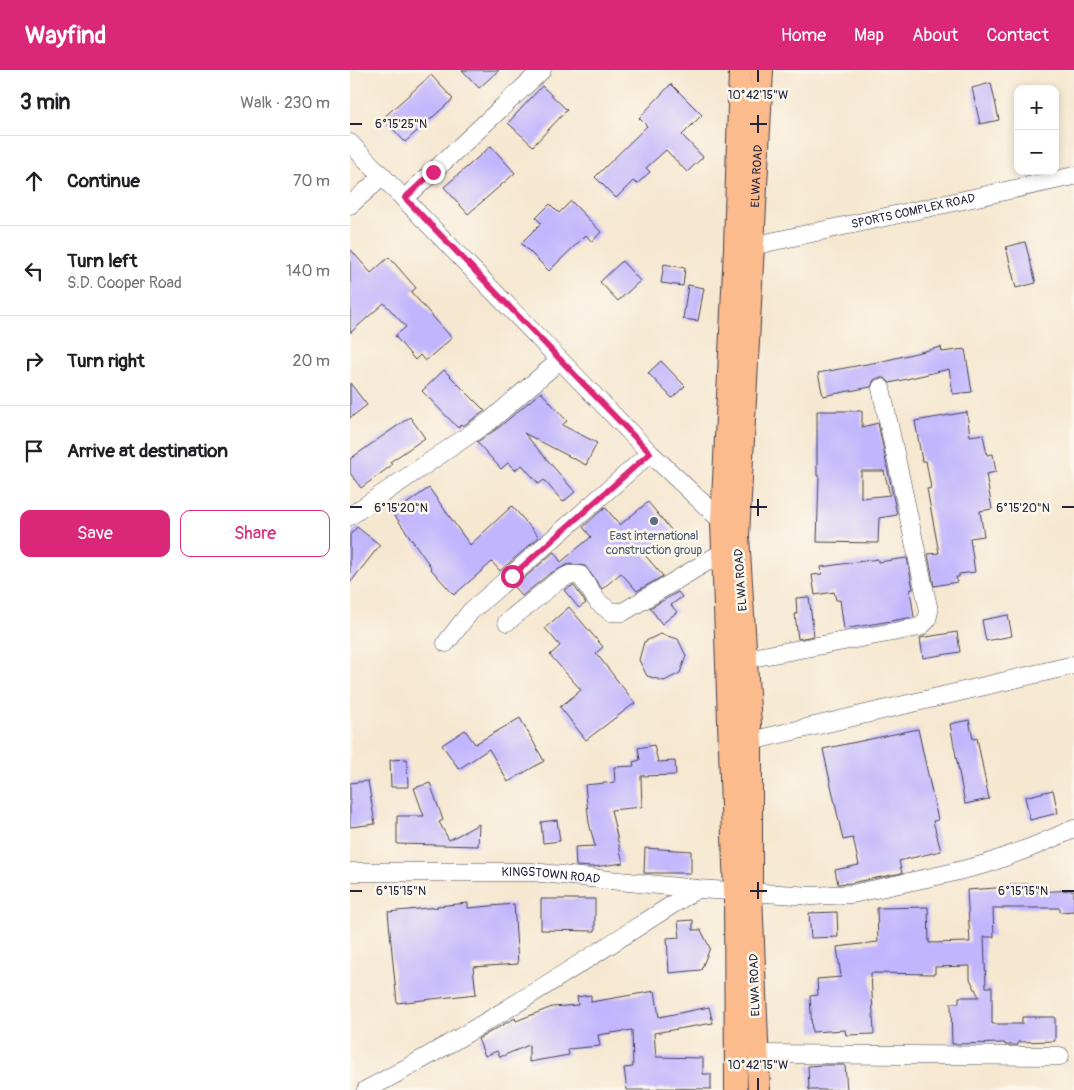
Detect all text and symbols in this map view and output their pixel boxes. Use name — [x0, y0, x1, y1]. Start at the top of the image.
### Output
text: Wayfind — [25, 21, 106, 50]
text: Home — [781, 24, 826, 47]
text: Map — [854, 24, 884, 47]
text: About — [912, 24, 958, 47]
text: Contact — [986, 24, 1049, 47]
map controls — [1014, 85, 1059, 175]
button: + — [1014, 85, 1059, 130]
text: 10°42'15"W — [728, 88, 788, 103]
text: 3 min — [20, 89, 70, 116]
text: Walk · 230 m — [240, 93, 330, 113]
text: 6°15'25"N — [375, 117, 427, 132]
button: − — [1014, 130, 1059, 175]
street label: ELWA ROAD — [747, 144, 766, 208]
route end — [422, 161, 445, 184]
icon: ahead — [20, 167, 48, 195]
text: Continue — [67, 169, 140, 193]
text: 70 m — [293, 171, 330, 191]
street label: SPORTS COMPLEX ROAD — [850, 190, 977, 232]
text: Turn left — [67, 249, 137, 273]
icon: left — [20, 257, 48, 285]
text: 140 m — [286, 261, 330, 281]
text: S.D. Cooper Road — [67, 273, 182, 293]
icon: right — [20, 347, 48, 375]
text: Turn right — [67, 349, 145, 373]
text: 20 m — [292, 351, 330, 371]
icon: arrive — [20, 437, 48, 465]
text: Arrive at destination — [67, 439, 228, 463]
text: 6°15'20"N — [374, 501, 428, 516]
text: 6°15'20"N — [996, 501, 1050, 516]
button: Save — [20, 510, 170, 557]
button: Share — [180, 510, 330, 557]
marker: East international construction group — [648, 515, 660, 527]
place label: East international construction group — [606, 529, 703, 558]
street label: ELWA ROAD — [731, 548, 751, 612]
route start — [501, 565, 524, 588]
street label: KINGSTOWN ROAD — [502, 865, 601, 887]
text: 6°15'15"N — [376, 884, 426, 899]
text: 6°15'15"N — [998, 884, 1048, 899]
street label: ELWA ROAD — [746, 953, 764, 1017]
text: 10°42'15"W — [728, 1058, 788, 1073]

